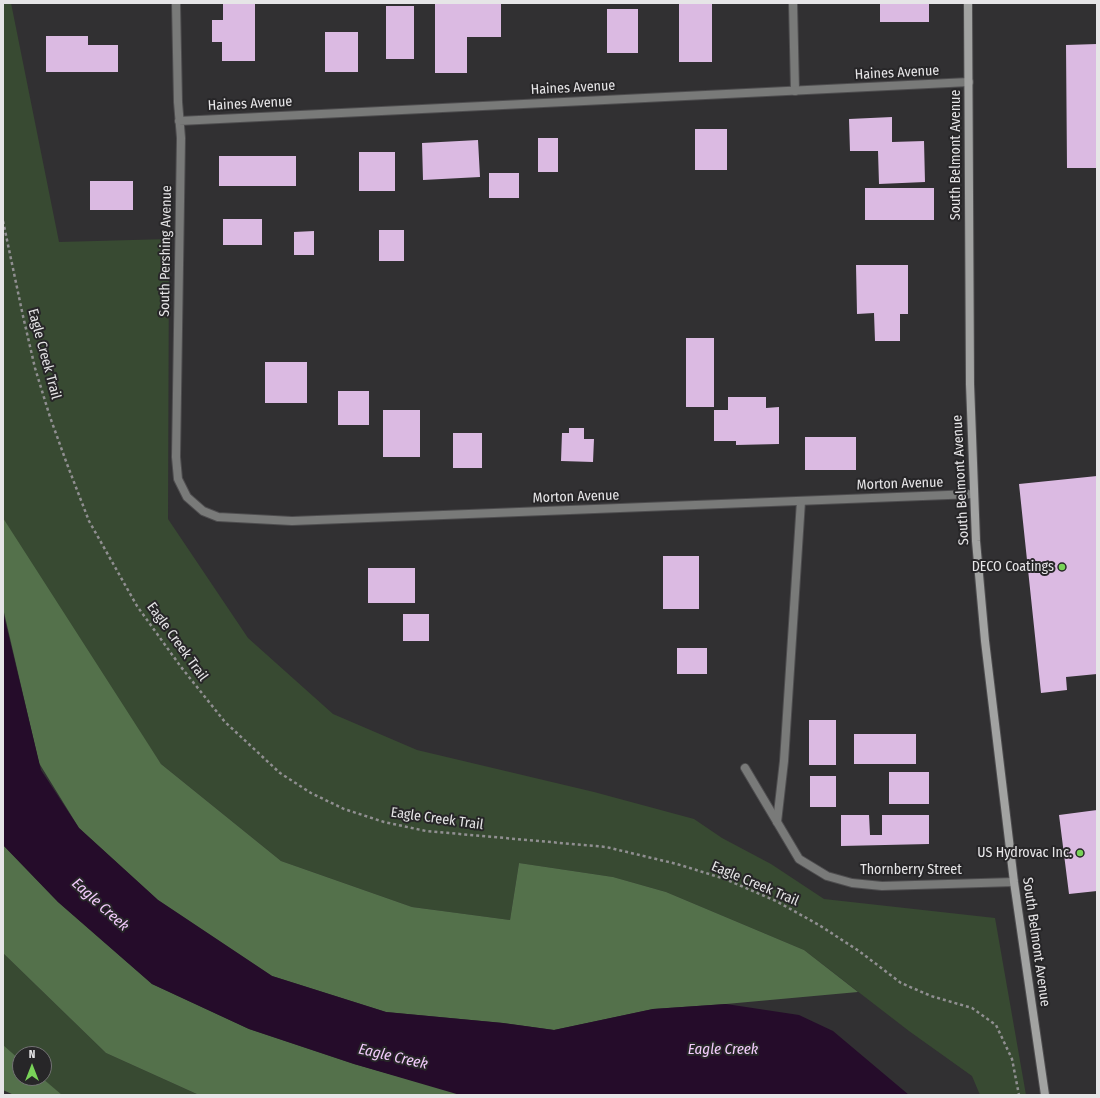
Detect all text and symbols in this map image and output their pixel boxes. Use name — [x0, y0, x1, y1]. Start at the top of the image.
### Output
street label: Haines Avenue — [854, 62, 940, 84]
street label: Haines Avenue — [530, 77, 616, 99]
street label: South Belmont Avenue — [948, 90, 964, 220]
street label: Haines Avenue — [207, 93, 293, 115]
street label: South Pershing Avenue — [156, 185, 176, 317]
street label: Eagle Creek Trail — [24, 307, 64, 401]
street label: South Belmont Avenue — [949, 414, 973, 546]
street label: Morton Avenue — [856, 474, 944, 494]
street label: Morton Avenue — [532, 487, 620, 507]
place label: DECO Coatings — [972, 559, 1054, 575]
marker: DECO Coatings — [1057, 562, 1067, 572]
street label: Eagle Creek Trail — [143, 599, 211, 685]
street label: Eagle Creek Trail — [390, 804, 484, 834]
place label: US Hydrovac Inc. — [977, 845, 1072, 861]
marker: US Hydrovac Inc. — [1075, 848, 1085, 858]
street label: Eagle Creek Trail — [709, 858, 801, 910]
street label: Thornberry Street — [860, 862, 962, 878]
water label: Eagle Creek — [68, 875, 132, 935]
street label: South Belmont Avenue — [1019, 876, 1053, 1008]
water label: Eagle Creek — [357, 1040, 429, 1074]
water label: Eagle Creek — [688, 1041, 758, 1059]
north arrow — [12, 1046, 52, 1086]
text: N — [29, 1048, 35, 1061]

